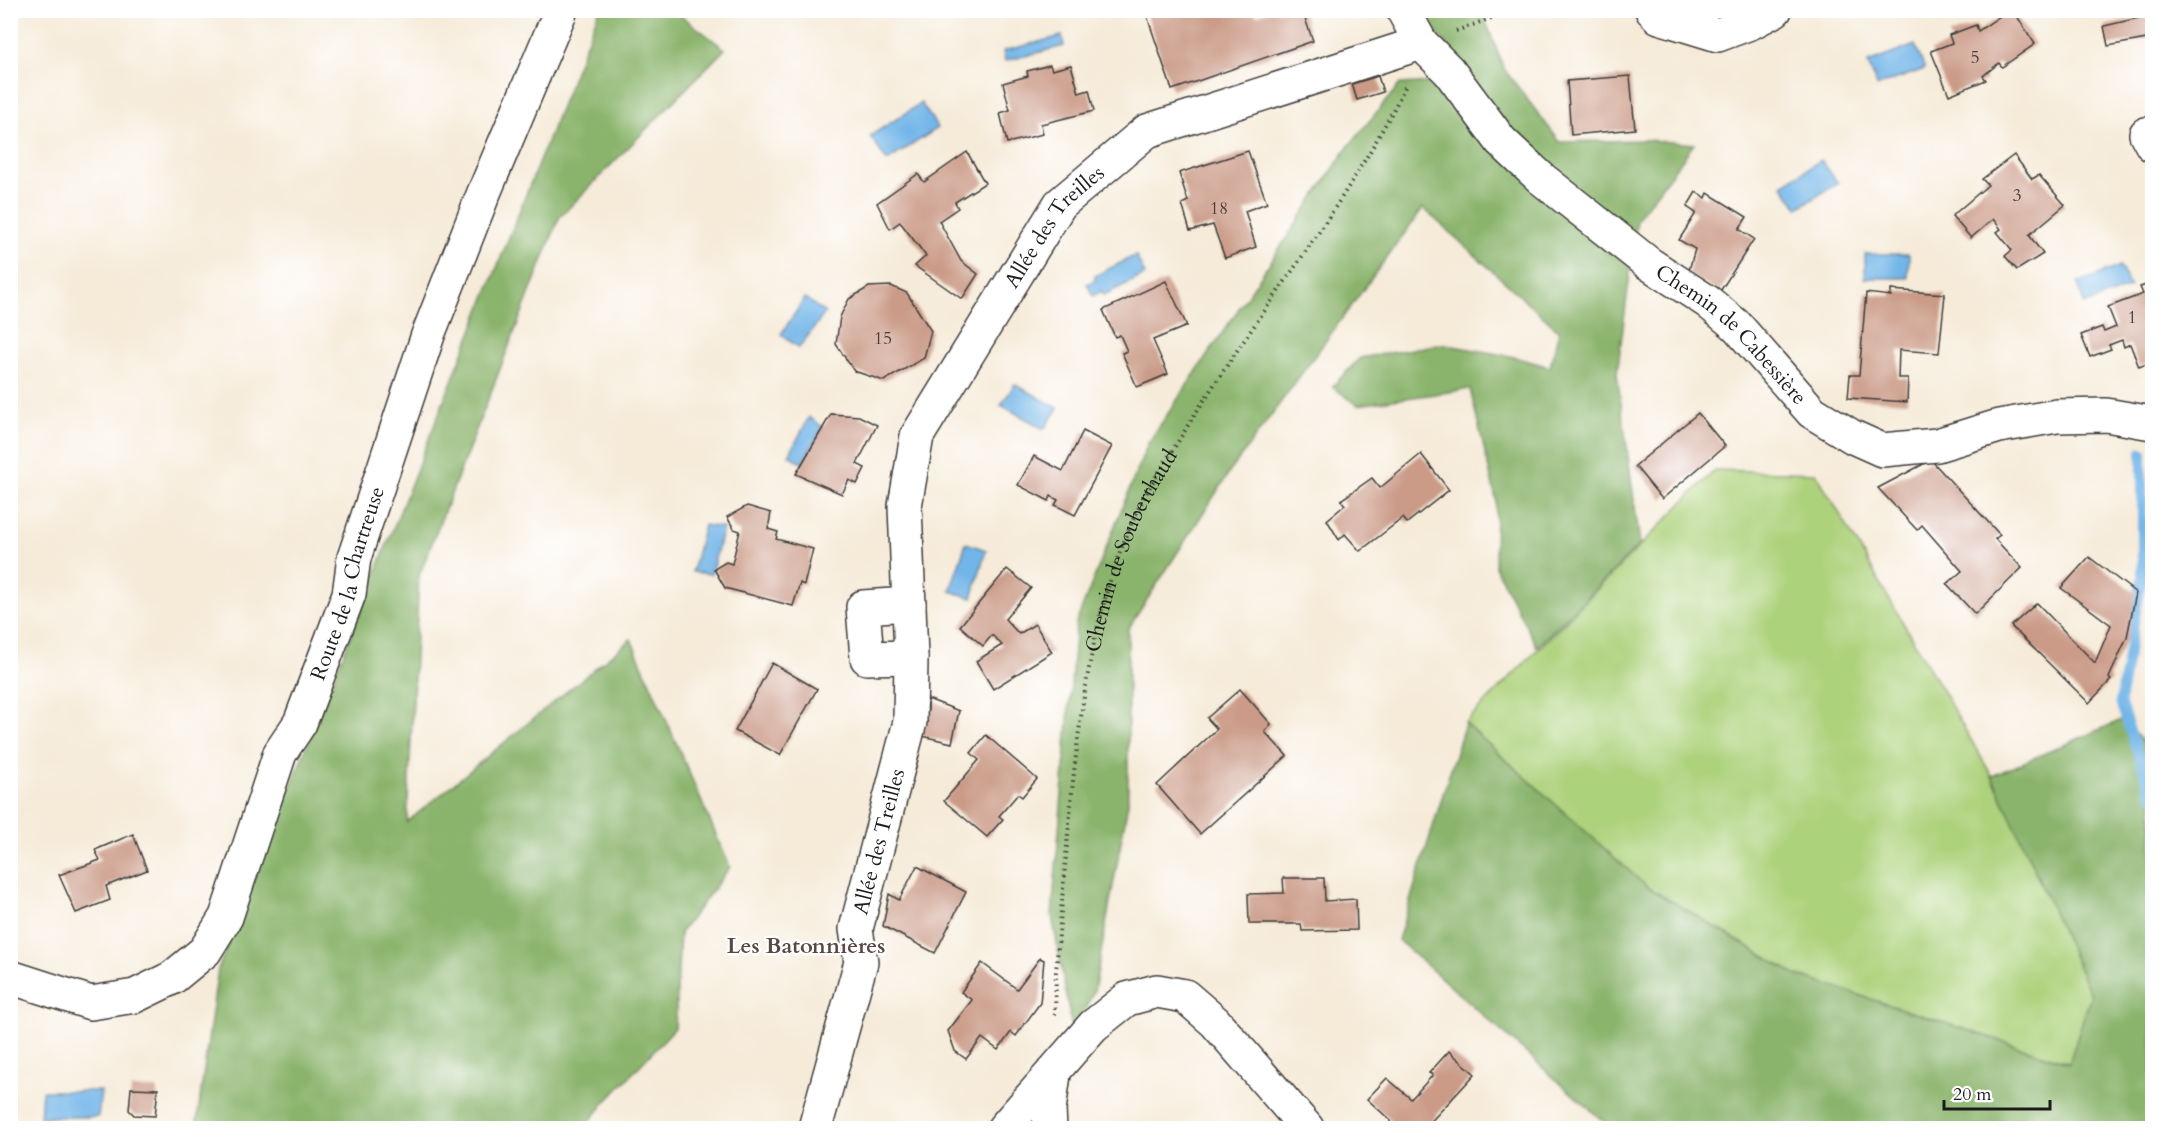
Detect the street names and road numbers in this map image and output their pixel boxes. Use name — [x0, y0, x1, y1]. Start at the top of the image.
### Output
street label: Allée des Treilles — [997, 158, 1110, 293]
street label: Chemin de Cabessière — [1650, 257, 1814, 411]
street label: Chemin de Souberthaud — [1078, 444, 1184, 655]
street label: Route de la Chartreuse — [303, 483, 391, 684]
street label: Allée des Treilles — [846, 766, 912, 918]

